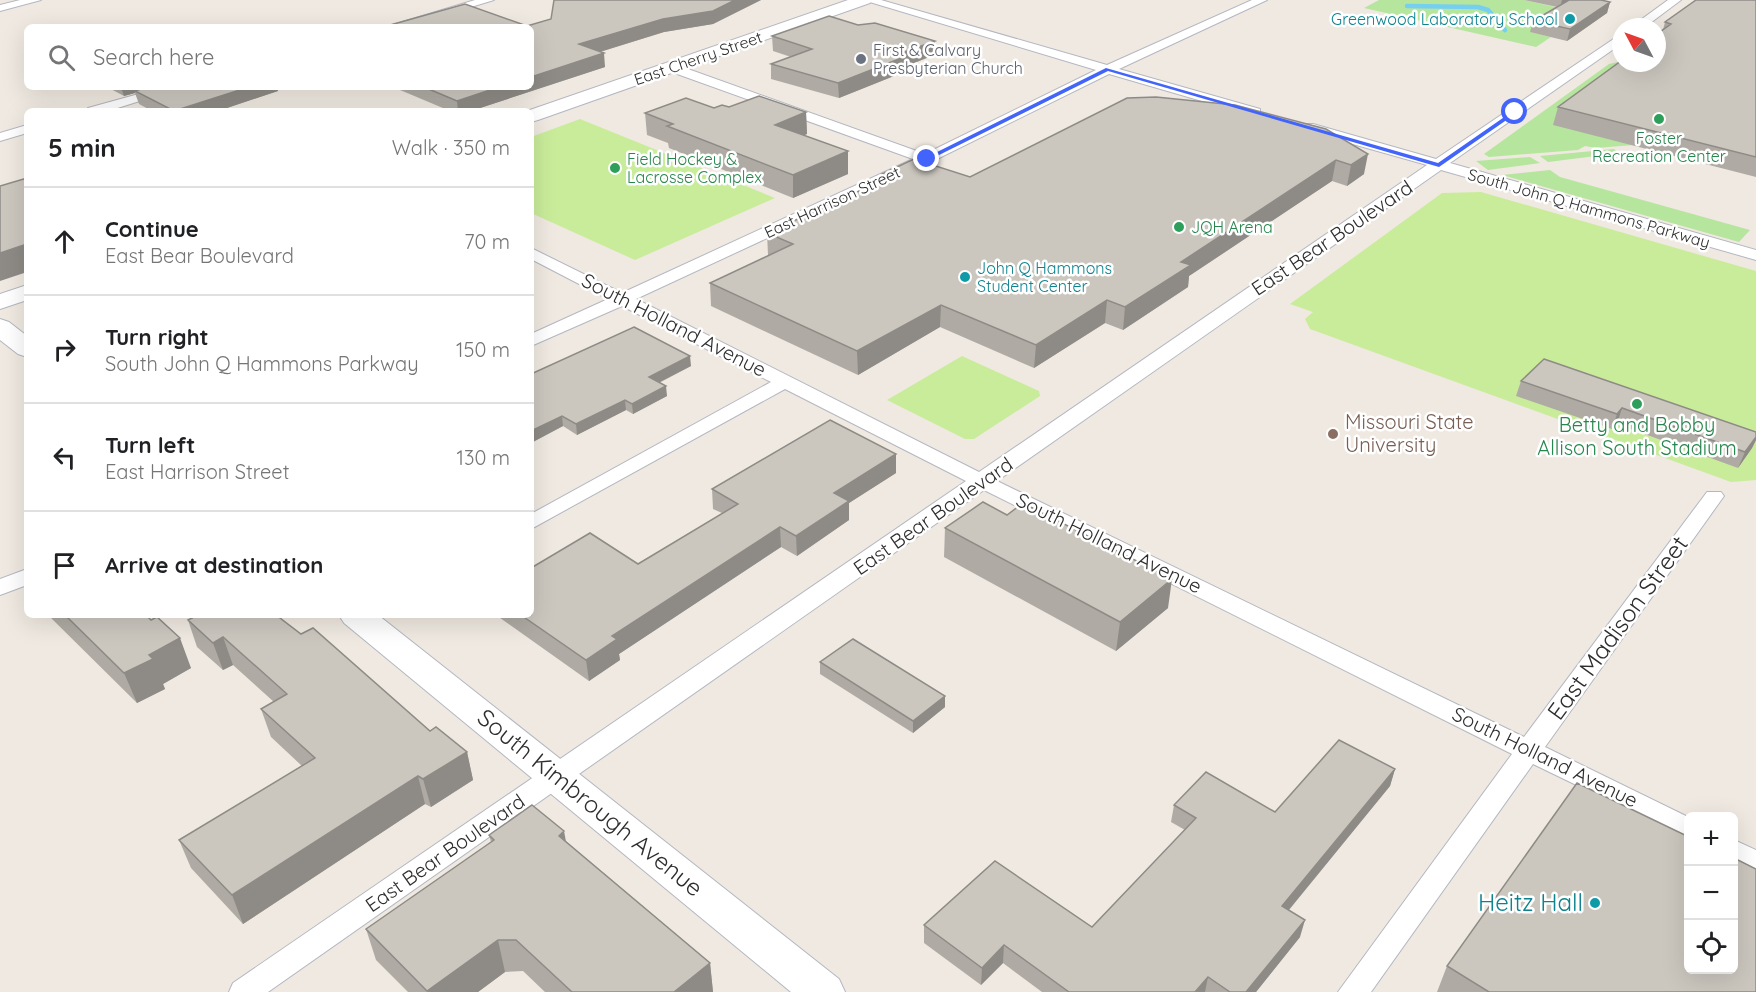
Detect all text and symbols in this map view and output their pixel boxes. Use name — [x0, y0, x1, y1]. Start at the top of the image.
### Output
place label: Greenwood Laboratory School — [1331, 9, 1558, 29]
marker: Greenwood Laboratory School — [1563, 12, 1577, 26]
north arrow — [1612, 18, 1666, 72]
search box — [24, 24, 534, 90]
street label: East Cherry Street — [631, 27, 765, 89]
place label: First & Calvary Presbyterian Church — [873, 40, 1023, 78]
icon: search — [45, 41, 78, 74]
text: Search here — [93, 43, 214, 71]
marker: First & Calvary Presbyterian Church — [854, 52, 868, 66]
route start — [1501, 98, 1527, 124]
marker: Foster Recreation Center — [1652, 112, 1666, 126]
place label: Foster Recreation Center — [1592, 128, 1726, 166]
text: 5 min — [48, 131, 116, 164]
text: Walk · 350 m — [392, 135, 510, 160]
route end — [913, 145, 939, 171]
place label: Field Hockey & Lacrosse Complex — [627, 149, 762, 187]
marker: Field Hockey & Lacrosse Complex — [608, 161, 622, 175]
street label: East Harrison Street — [761, 162, 903, 242]
street label: South John Q Hammons Parkway — [1466, 164, 1712, 252]
street label: East Bear Boulevard — [1246, 174, 1417, 301]
text: Continue — [105, 215, 199, 243]
place label: JQH Arena — [1191, 217, 1273, 237]
marker: JQH Arena — [1172, 220, 1186, 234]
icon: ahead — [48, 225, 81, 258]
text: 70 m — [464, 229, 510, 254]
text: East Bear Boulevard — [105, 243, 294, 268]
place label: John Q Hammons Student Center — [977, 258, 1112, 296]
street label: South Holland Avenue — [578, 267, 771, 382]
marker: John Q Hammons Student Center — [958, 270, 972, 284]
text: Turn right — [105, 323, 209, 351]
icon: right — [48, 333, 81, 366]
text: 150 m — [456, 337, 510, 362]
text: South John Q Hammons Parkway — [105, 351, 419, 376]
marker: Betty and Bobby Allison South Stadium — [1630, 397, 1644, 411]
place label: Missouri State University — [1345, 409, 1474, 457]
place label: Betty and Bobby Allison South Stadium — [1537, 412, 1737, 460]
marker: Missouri State University — [1326, 427, 1340, 441]
text: Turn left — [105, 431, 195, 459]
icon: left — [48, 441, 81, 474]
text: 130 m — [457, 445, 510, 470]
street label: East Bear Boulevard — [848, 451, 1017, 580]
text: East Harrison Street — [105, 459, 289, 484]
street label: South Holland Avenue — [1012, 487, 1206, 598]
street label: East Madison Street — [1540, 530, 1694, 725]
icon: arrive — [48, 549, 81, 582]
text: Arrive at destination — [105, 551, 323, 579]
street label: South Holland Avenue — [1448, 701, 1642, 812]
street label: South Kimbrough Avenue — [472, 702, 709, 902]
street label: East Bear Boulevard — [360, 788, 529, 917]
map controls — [1684, 812, 1738, 974]
button: + — [1684, 812, 1738, 866]
button: − — [1684, 866, 1738, 920]
place label: Heitz Hall — [1478, 887, 1583, 917]
marker: Heitz Hall — [1588, 896, 1602, 910]
button: locate — [1684, 920, 1738, 974]

